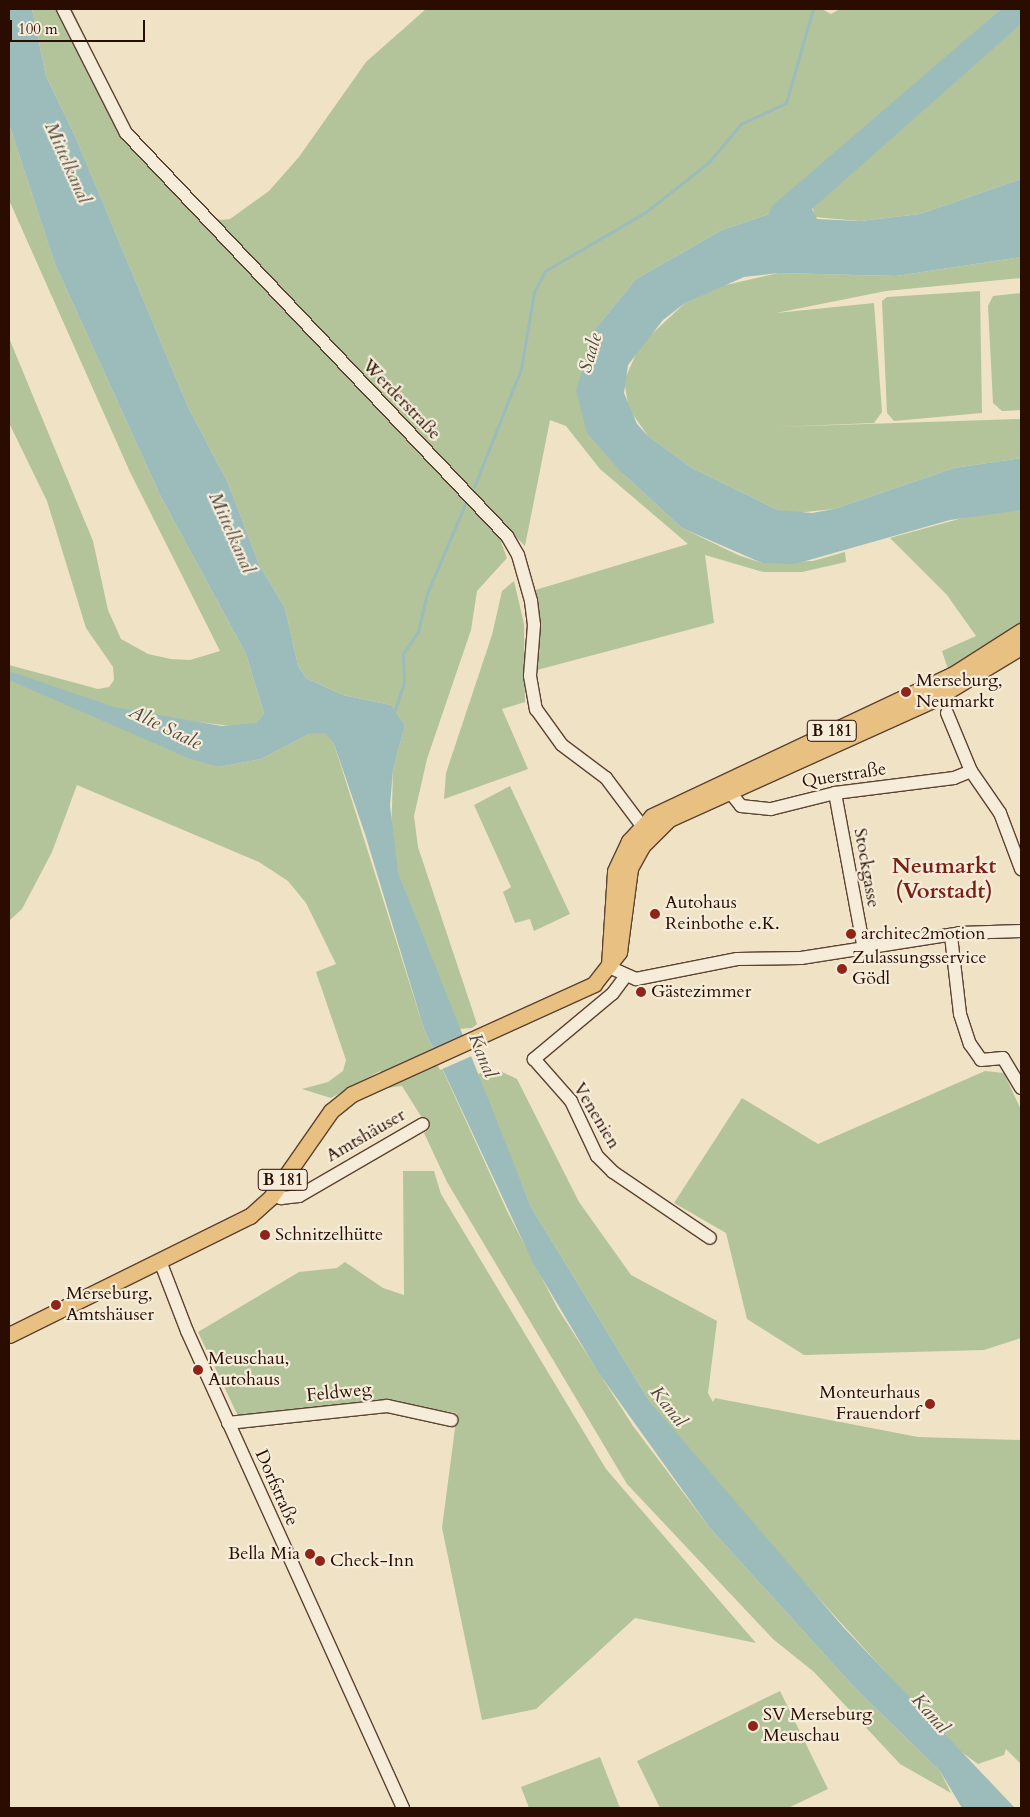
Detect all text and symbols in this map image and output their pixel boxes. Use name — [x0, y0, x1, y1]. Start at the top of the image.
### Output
scale bar — [12, 10, 148, 42]
text: 100 m — [18, 19, 58, 39]
water label: Mittelkanal — [39, 119, 95, 207]
water label: Saale — [575, 331, 607, 375]
street label: Werderstraße — [357, 355, 445, 445]
water label: Mittelkanal — [203, 489, 259, 577]
place label: Merseburg, Neumarkt — [916, 671, 1003, 714]
marker: Merseburg, Neumarkt — [900, 686, 912, 698]
water label: Alte Saale — [125, 701, 205, 755]
road number: B 181 — [806, 718, 858, 744]
street label: Querstraße — [800, 759, 888, 793]
street label: Stockgasse — [848, 827, 884, 909]
district label: Neumarkt (Vorstadt) — [892, 853, 996, 904]
place label: Autohaus Reinbothe e.K. — [665, 893, 780, 936]
marker: Autohaus Reinbothe e.K. — [649, 908, 661, 920]
place label: architec2motion — [861, 923, 985, 945]
marker: architec2motion — [845, 928, 857, 940]
place label: Zulassungsservice Gödl — [852, 948, 987, 991]
marker: Zulassungsservice Gödl — [836, 963, 848, 975]
place label: Gästezimmer — [651, 981, 751, 1003]
marker: Gästezimmer — [635, 986, 647, 998]
water label: Kanal — [463, 1030, 501, 1082]
street label: Venenien — [568, 1079, 624, 1153]
street label: Amtshäuser — [322, 1105, 410, 1167]
road number: B 181 — [257, 1166, 309, 1194]
place label: Schnitzelhütte — [275, 1224, 383, 1246]
marker: Schnitzelhütte — [259, 1229, 271, 1241]
place label: Merseburg, Amtshäuser — [66, 1284, 154, 1326]
marker: Merseburg, Amtshäuser — [50, 1299, 62, 1311]
place label: Meuschau, Autohaus — [208, 1349, 289, 1392]
marker: Meuschau, Autohaus — [192, 1364, 204, 1376]
street label: Feldweg — [305, 1379, 373, 1407]
water label: Kanal — [645, 1382, 691, 1432]
place label: Monteurhaus Frauendorf — [819, 1383, 920, 1426]
marker: Monteurhaus Frauendorf — [924, 1398, 936, 1410]
street label: Dorfstraße — [250, 1446, 302, 1530]
place label: Bella Mia — [228, 1543, 300, 1565]
marker: Bella Mia — [304, 1548, 316, 1560]
place label: Check-Inn — [330, 1550, 414, 1572]
marker: Check-Inn — [314, 1555, 326, 1567]
water label: Kanal — [906, 1689, 954, 1739]
place label: SV Merseburg Meuschau — [763, 1705, 872, 1748]
marker: SV Merseburg Meuschau — [747, 1720, 759, 1732]

